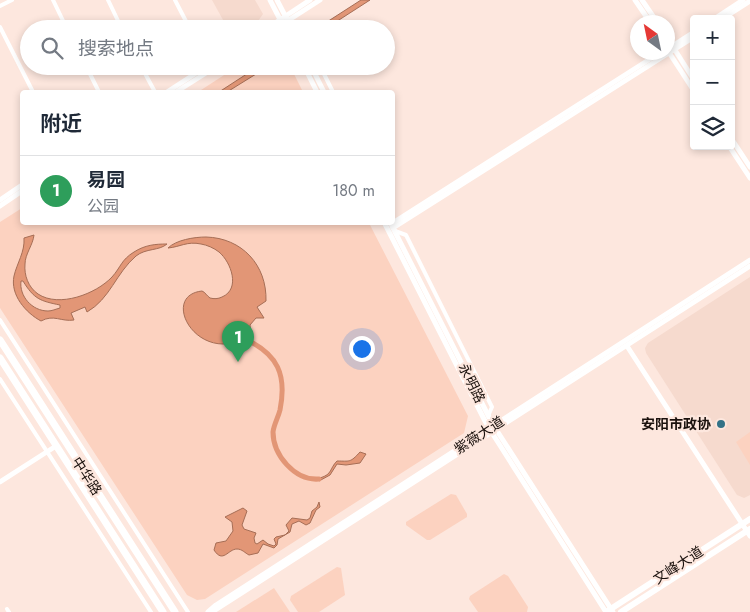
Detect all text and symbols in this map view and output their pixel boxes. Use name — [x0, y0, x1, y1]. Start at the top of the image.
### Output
north arrow — [630, 15, 675, 60]
map controls — [690, 15, 735, 150]
button: + — [690, 15, 735, 60]
search box — [20, 20, 395, 75]
icon: search — [38, 34, 66, 62]
text: 搜索地点 — [78, 35, 154, 62]
button: − — [690, 60, 735, 105]
button: layers — [690, 105, 735, 150]
text: 附近 — [40, 109, 82, 139]
text: 易园 — [87, 166, 125, 193]
text: 1 — [52, 179, 60, 202]
text: 180 m — [332, 179, 375, 202]
text: 公园 — [87, 195, 119, 218]
pin: 1 — [222, 321, 254, 362]
your location — [349, 336, 375, 362]
street label: 永明路 — [454, 360, 490, 406]
street label: 紫薇大道 — [450, 411, 508, 459]
place label: 安阳市政协 — [641, 414, 711, 434]
marker: 安阳市政协 — [715, 418, 727, 430]
street label: 中华路 — [67, 453, 107, 499]
street label: 文峰大道 — [649, 541, 707, 589]

